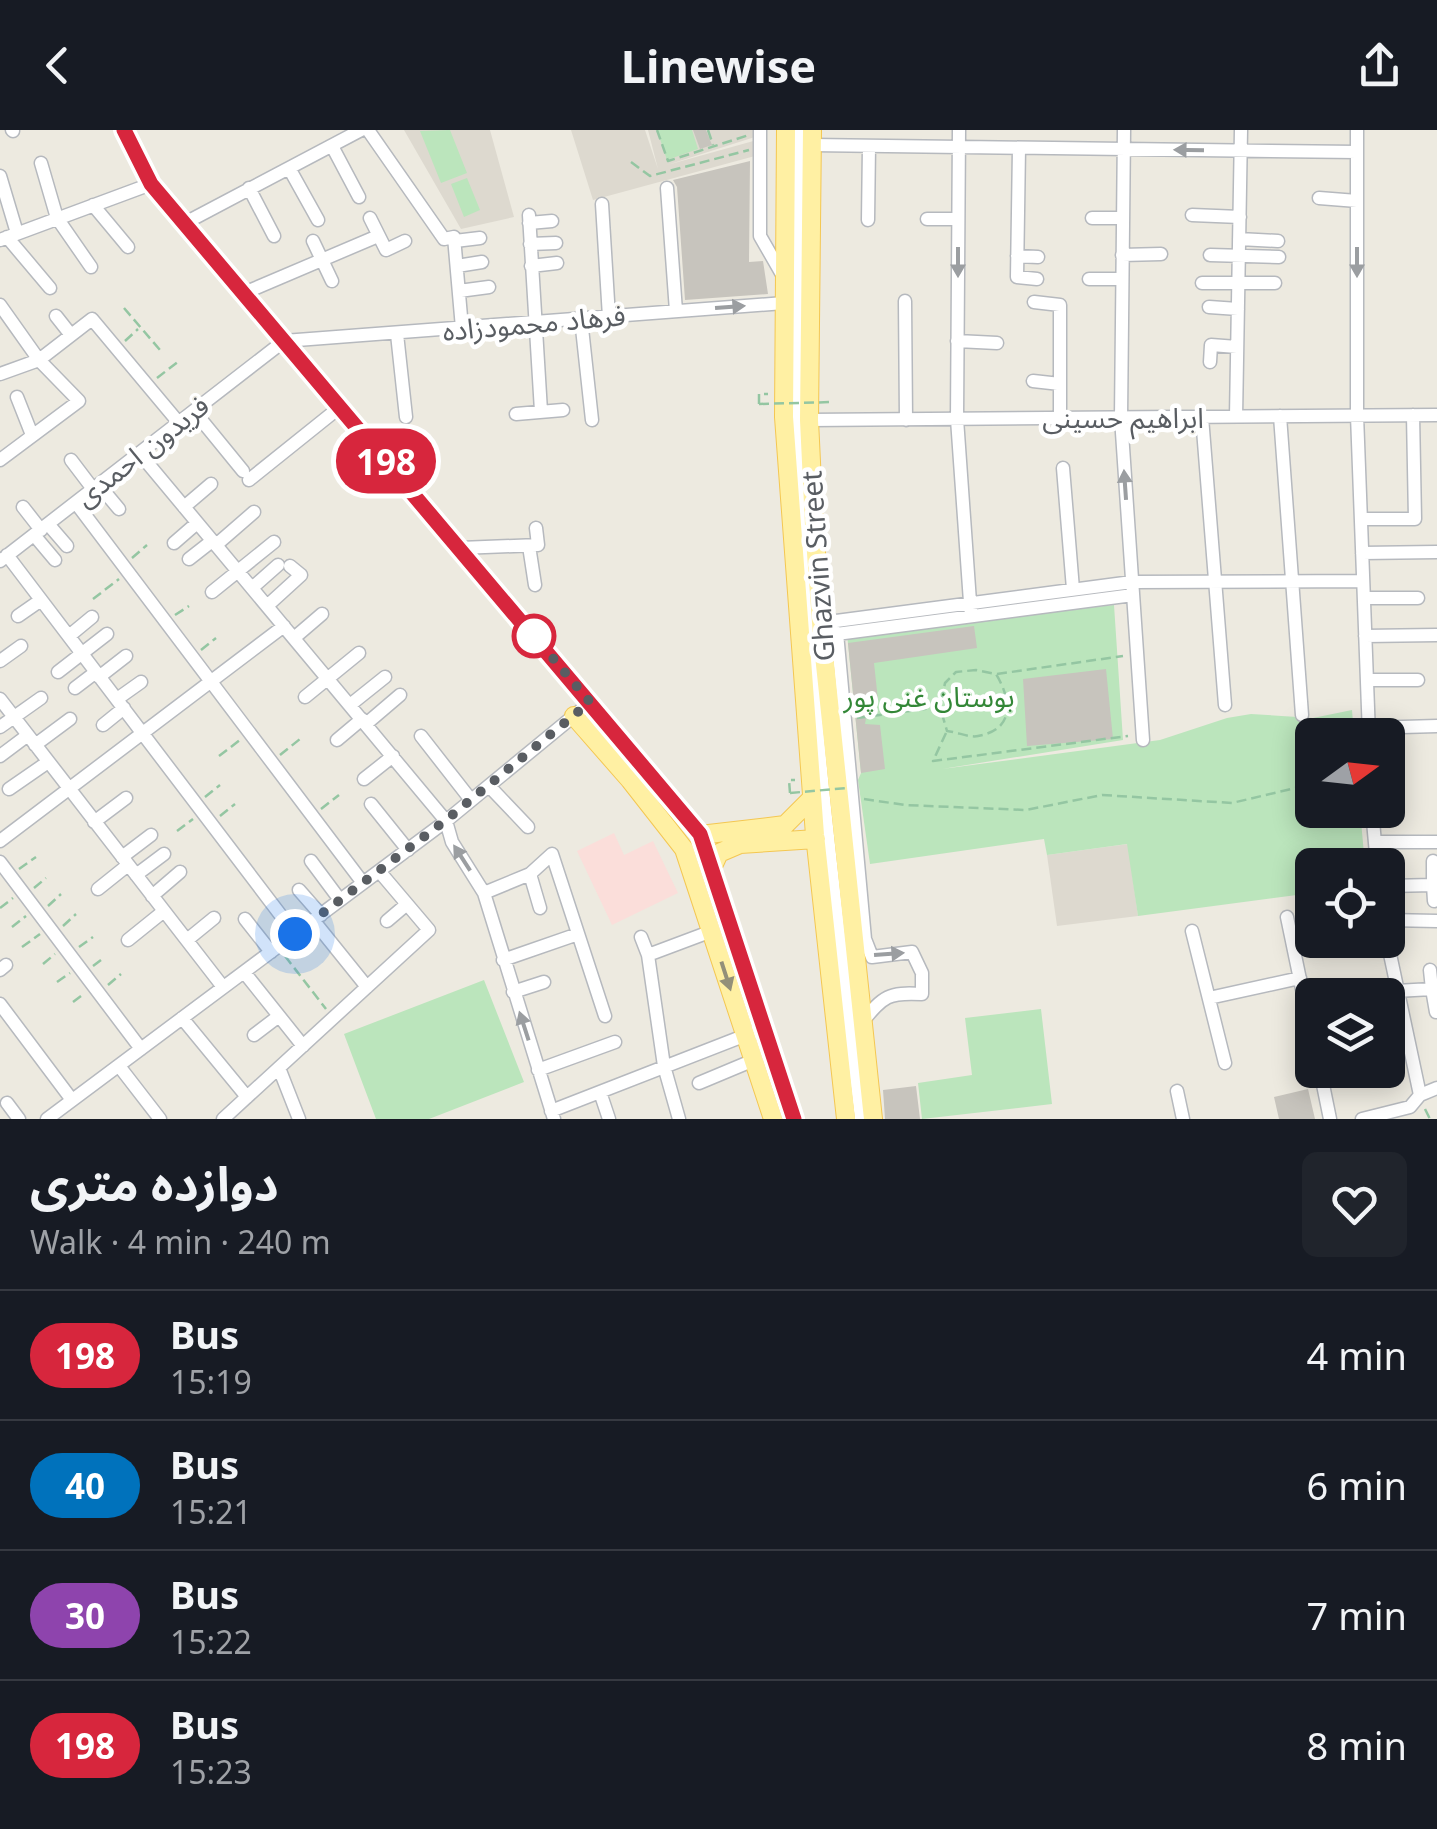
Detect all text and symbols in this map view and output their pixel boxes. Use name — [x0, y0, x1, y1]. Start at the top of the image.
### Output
text: Linewise — [621, 35, 816, 96]
icon: back — [30, 38, 85, 93]
icon: share — [1352, 38, 1407, 93]
one-way arrow — [1173, 141, 1205, 157]
one-way arrow — [950, 247, 966, 279]
one-way arrow — [1349, 247, 1365, 279]
street label: فرهاد محمودزاده — [441, 295, 627, 349]
one-way arrow — [715, 299, 747, 315]
street label: فریدون احمدی — [66, 386, 216, 515]
street label: ابراهیم حسینی — [1042, 398, 1204, 440]
line badge: 198 — [328, 428, 444, 494]
text: 198 — [356, 438, 416, 485]
one-way arrow — [1117, 469, 1133, 501]
street label: Ghazvin Street — [791, 470, 843, 663]
unlabelled marker — [513, 615, 555, 657]
park label: بوستان غنی پور — [842, 677, 1015, 715]
north arrow — [1295, 718, 1405, 828]
map controls — [1295, 718, 1405, 1088]
one-way arrow — [454, 844, 472, 872]
button: locate — [1295, 848, 1405, 958]
your location — [270, 909, 320, 959]
one-way arrow — [874, 946, 905, 962]
one-way arrow — [720, 962, 735, 992]
button: layers — [1295, 978, 1405, 1088]
one-way arrow — [516, 1011, 531, 1041]
text: دوازده متری — [30, 1150, 279, 1215]
button: heart — [1302, 1152, 1407, 1257]
text: Walk · 4 min · 240 m — [30, 1220, 331, 1263]
text: Bus — [170, 1308, 239, 1360]
text: 4 min — [1307, 1329, 1407, 1381]
text: 198 — [55, 1332, 115, 1379]
text: 15:19 — [170, 1360, 252, 1403]
text: Bus — [170, 1438, 239, 1490]
text: 6 min — [1307, 1459, 1407, 1511]
text: 40 — [65, 1462, 105, 1509]
text: 15:21 — [170, 1490, 252, 1533]
text: Bus — [170, 1568, 239, 1620]
text: 7 min — [1307, 1589, 1407, 1641]
text: 30 — [65, 1592, 105, 1639]
text: 15:22 — [170, 1620, 252, 1663]
text: Bus — [170, 1698, 239, 1750]
text: 8 min — [1307, 1719, 1407, 1771]
text: 198 — [55, 1722, 115, 1769]
text: 15:23 — [170, 1750, 252, 1793]

